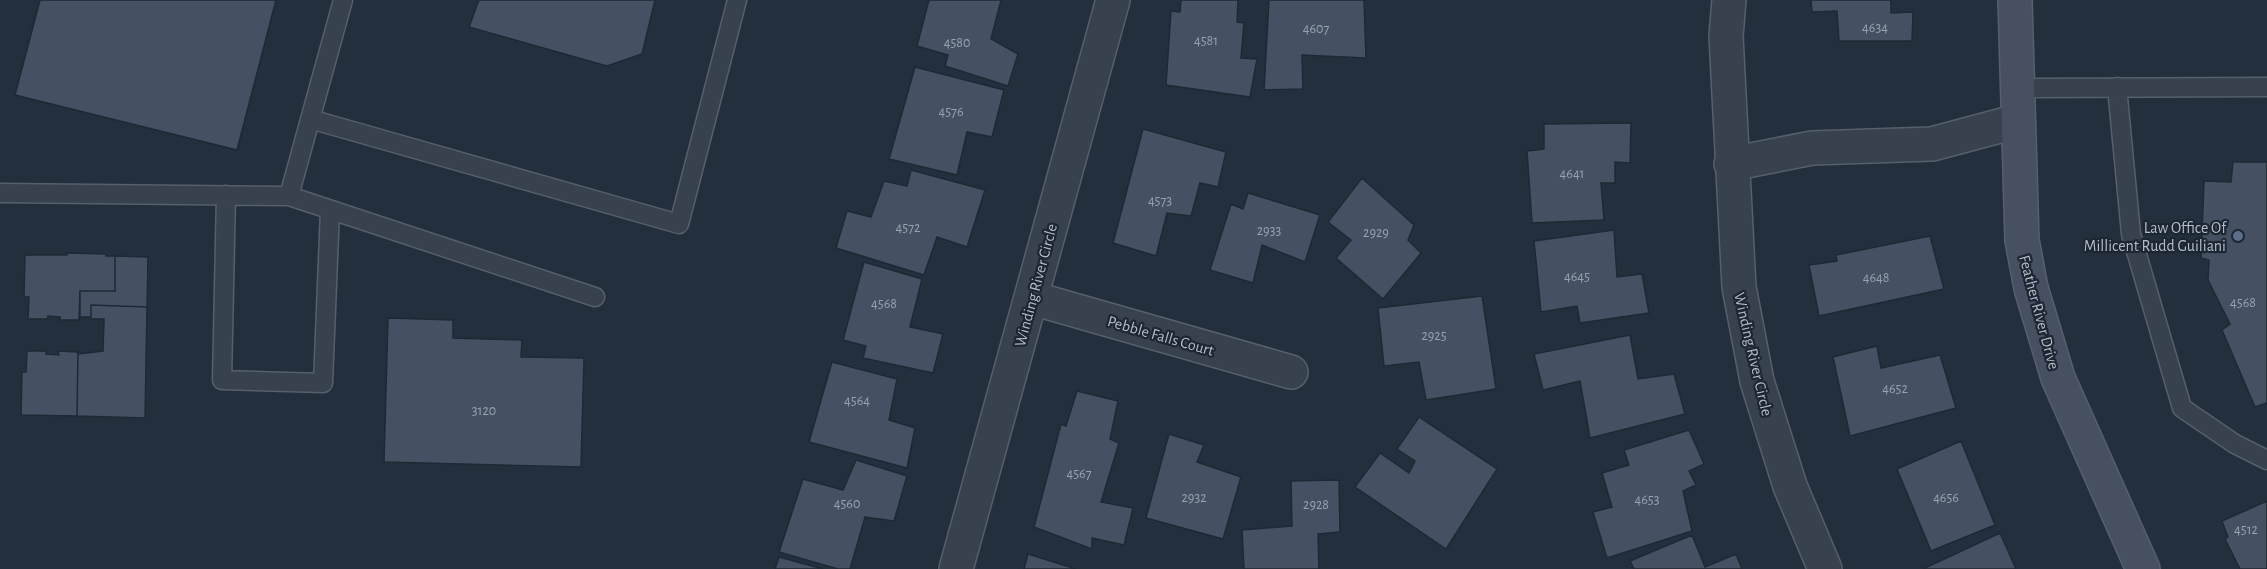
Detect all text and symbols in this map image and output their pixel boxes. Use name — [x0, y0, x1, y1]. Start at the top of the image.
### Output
house number: 4634 — [1862, 21, 1888, 35]
house number: 4607 — [1303, 22, 1329, 36]
house number: 4581 — [1194, 34, 1218, 48]
house number: 4580 — [944, 36, 970, 50]
house number: 4576 — [938, 105, 964, 119]
house number: 4641 — [1560, 167, 1584, 181]
house number: 4573 — [1148, 194, 1172, 208]
place label: Law Office Of Millicent Rudd Guiliani — [2084, 220, 2227, 254]
house number: 4572 — [896, 221, 920, 235]
street label: Winding River Circle — [1012, 222, 1060, 348]
house number: 2933 — [1257, 224, 1281, 238]
house number: 2929 — [1363, 226, 1389, 240]
marker: Law Office Of Millicent Rudd Guiliani — [2231, 229, 2245, 243]
street label: Feather River Drive — [2016, 253, 2062, 371]
house number: 4645 — [1564, 270, 1590, 284]
house number: 4648 — [1863, 271, 1889, 285]
street label: Winding River Circle — [1731, 291, 1775, 418]
house number: 4568 — [2230, 296, 2256, 310]
house number: 4568 — [871, 297, 897, 311]
street label: Pebble Falls Court — [1106, 313, 1216, 359]
house number: 2925 — [1421, 329, 1447, 343]
house number: 4652 — [1882, 382, 1908, 396]
house number: 4564 — [844, 394, 870, 408]
house number: 3120 — [472, 404, 496, 418]
house number: 4567 — [1066, 467, 1092, 481]
house number: 2932 — [1181, 491, 1207, 505]
house number: 4656 — [1933, 491, 1959, 505]
house number: 4653 — [1635, 493, 1660, 507]
house number: 4560 — [834, 497, 860, 511]
house number: 2928 — [1303, 498, 1329, 512]
house number: 4512 — [2234, 523, 2258, 537]

